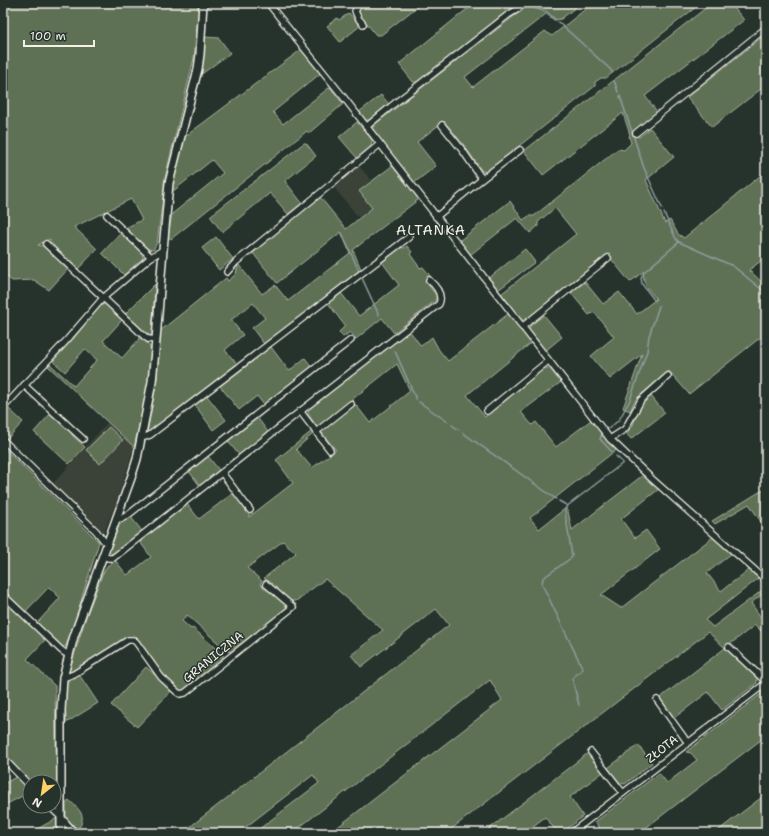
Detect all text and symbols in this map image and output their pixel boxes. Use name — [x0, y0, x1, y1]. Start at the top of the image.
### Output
scale bar — [24, 22, 94, 48]
text: 100 m — [30, 28, 66, 44]
district label: ALTANKA — [396, 221, 466, 239]
street label: GRANICZNA — [179, 627, 247, 686]
street label: ZŁOTA — [643, 731, 682, 767]
north arrow — [22, 774, 62, 814]
text: N — [29, 793, 45, 811]

